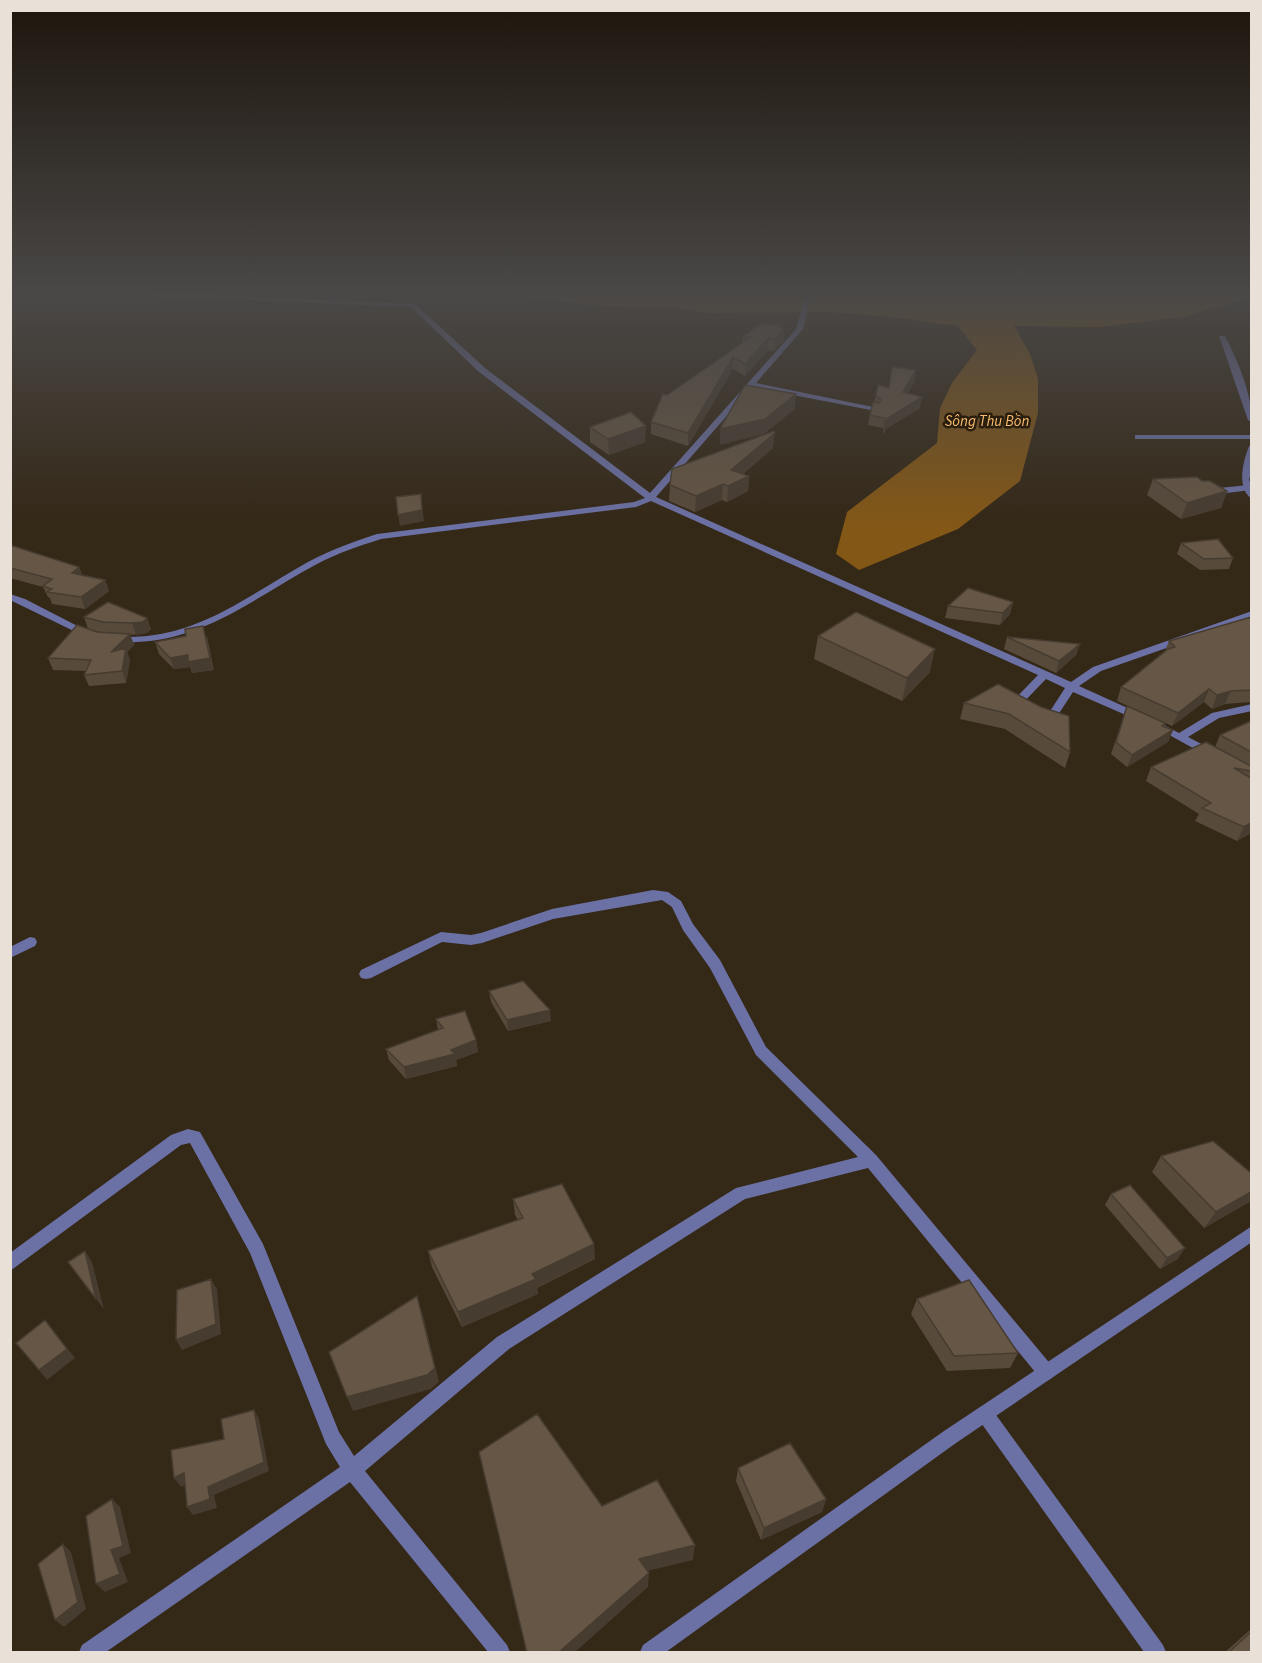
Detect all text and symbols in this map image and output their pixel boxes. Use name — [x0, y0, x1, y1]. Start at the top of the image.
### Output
water label: Sông Thu Bồn — [945, 411, 1029, 432]

